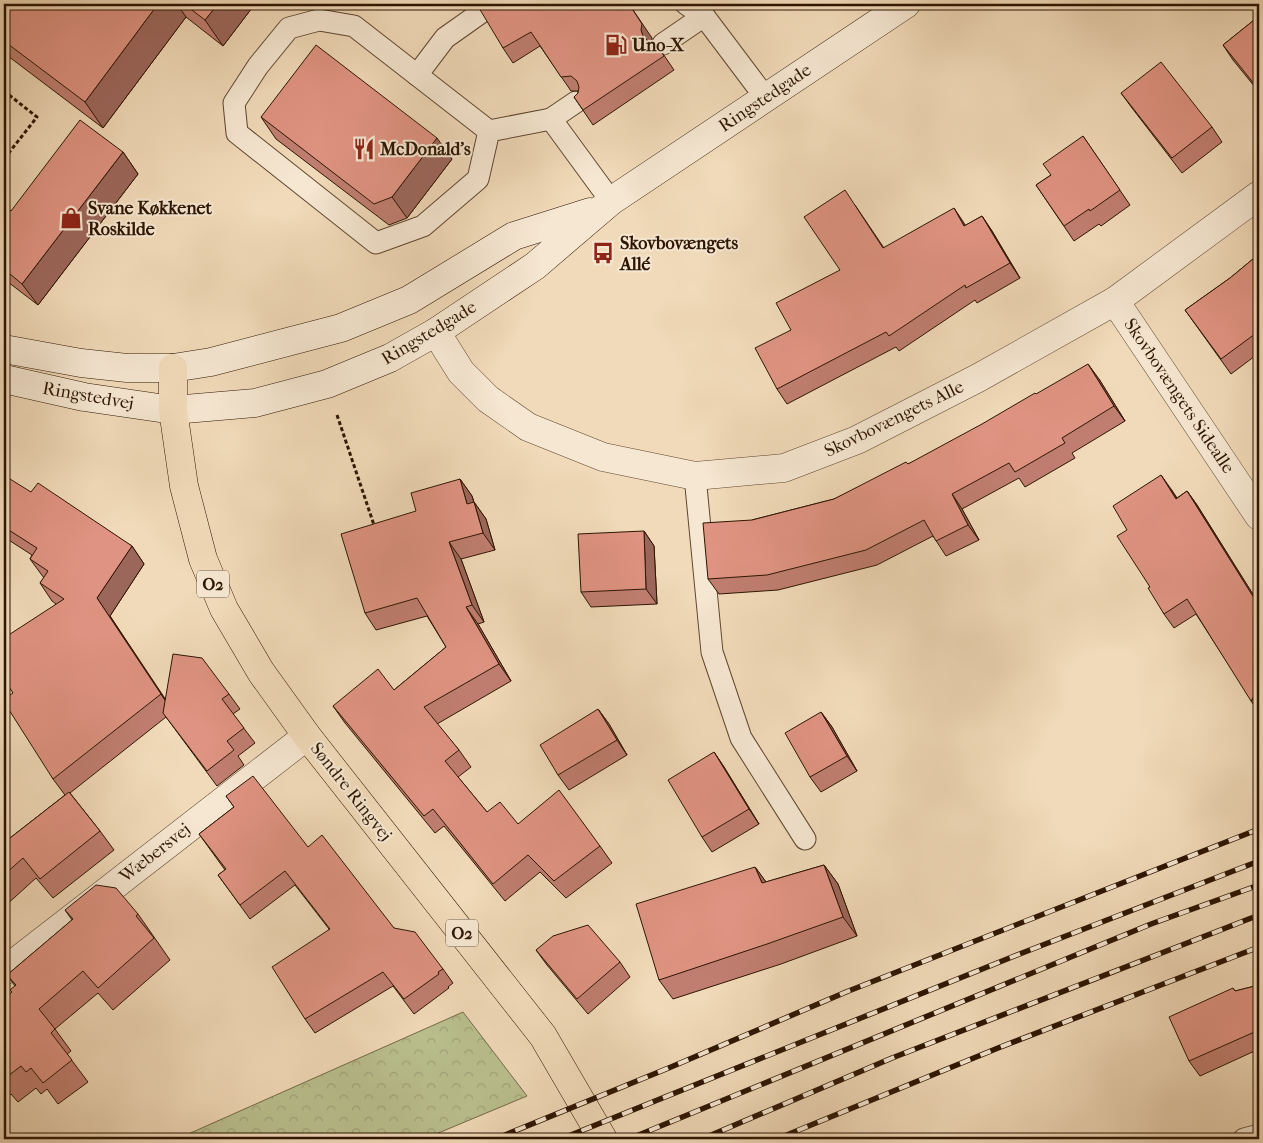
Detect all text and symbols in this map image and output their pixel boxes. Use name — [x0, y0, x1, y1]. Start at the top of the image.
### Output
fuel station icon: Uno-X — [603, 32, 629, 58]
place label: Uno-X — [631, 35, 685, 56]
street label: Ringstedgade — [715, 59, 815, 137]
restaurant icon: McDonald's — [351, 136, 377, 162]
place label: McDonald's — [379, 139, 471, 160]
place label: Svane Køkkenet Roskilde — [88, 198, 212, 240]
shop icon: Svane Køkkenet Roskilde — [58, 205, 84, 231]
place label: Skovbovængets Allé — [619, 233, 738, 275]
bus stop icon: Skovbovængets Allé — [590, 240, 616, 266]
street label: Ringstedgade — [378, 296, 480, 370]
street label: Skovbovængets Sidealle — [1119, 315, 1239, 477]
street label: Skovbovængets Alle — [821, 376, 967, 462]
street label: Ringstedvej — [41, 378, 135, 414]
road number: O2 — [197, 570, 229, 598]
street label: Søndre Ringvej — [306, 738, 396, 846]
street label: Wæbersvej — [115, 819, 195, 888]
road number: O2 — [446, 920, 478, 946]

